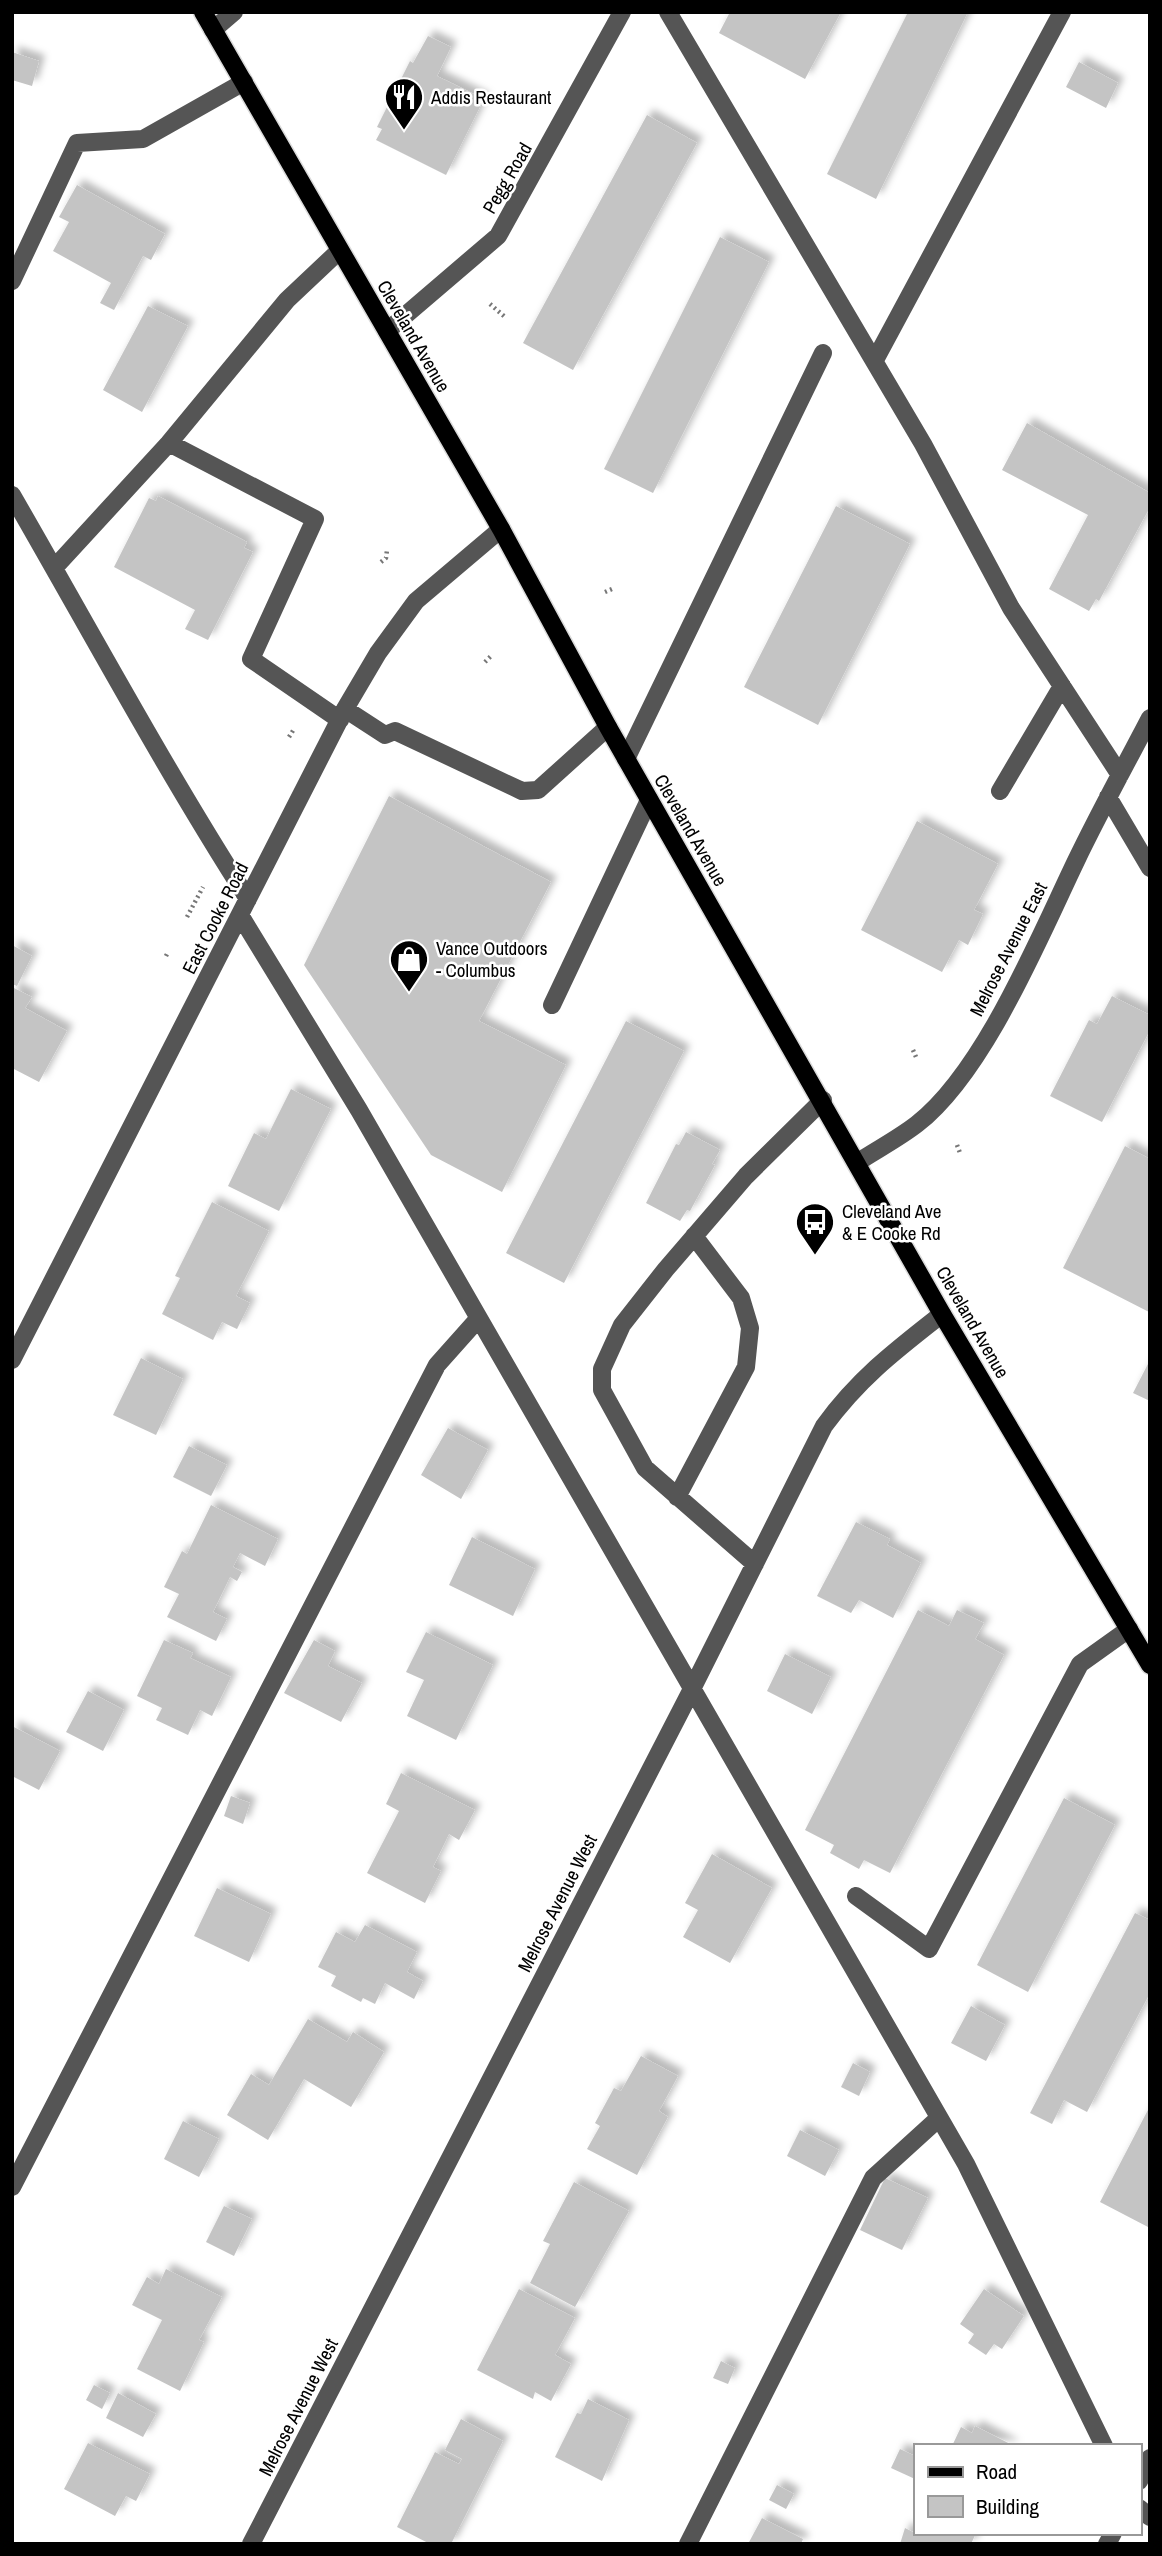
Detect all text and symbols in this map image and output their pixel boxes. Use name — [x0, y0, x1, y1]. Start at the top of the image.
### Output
restaurant icon: Addis Restaurant — [383, 76, 425, 131]
place label: Addis Restaurant — [430, 84, 552, 110]
street label: Pegg Road — [476, 138, 538, 218]
street label: Cleveland Avenue — [371, 275, 457, 397]
street label: Cleveland Avenue — [648, 769, 734, 891]
street label: East Cooke Road — [176, 858, 254, 978]
street label: Melrose Avenue East — [963, 877, 1053, 1020]
place label: Vance Outdoors - Columbus — [436, 935, 548, 983]
shop icon: Vance Outdoors - Columbus — [388, 938, 430, 993]
place label: Cleveland Ave & E Cooke Rd — [842, 1198, 941, 1246]
bus stop icon: Cleveland Ave & E Cooke Rd — [794, 1201, 836, 1256]
street label: Cleveland Avenue — [930, 1261, 1016, 1383]
street label: Melrose Avenue West — [511, 1829, 603, 1976]
street label: Melrose Avenue West — [252, 2333, 344, 2480]
legend — [914, 2444, 1141, 2535]
text: Road — [976, 2457, 1017, 2486]
text: Building — [976, 2492, 1040, 2521]

